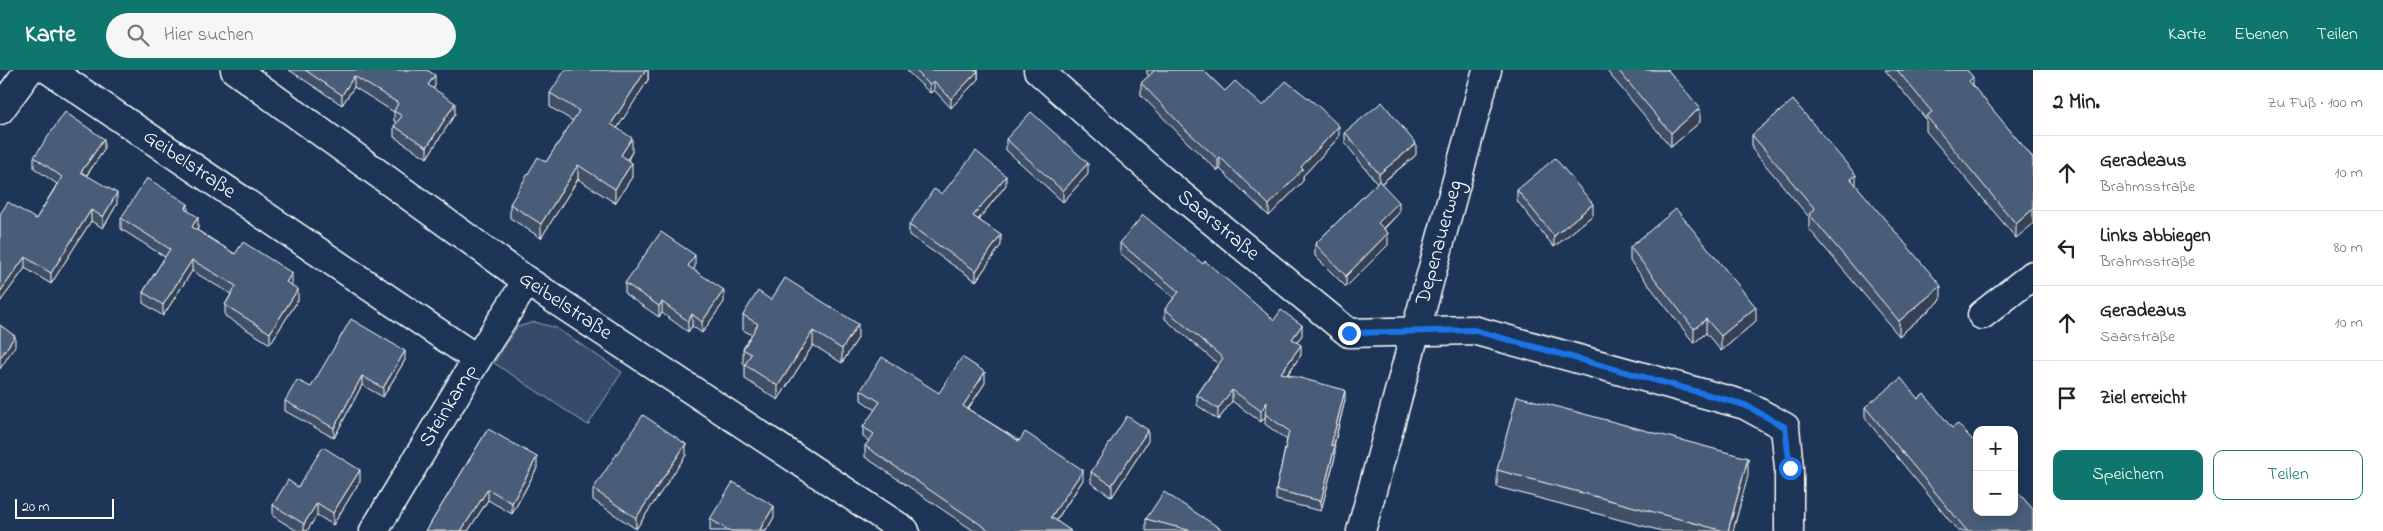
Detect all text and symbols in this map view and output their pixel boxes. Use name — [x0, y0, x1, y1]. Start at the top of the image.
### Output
search box — [106, 13, 456, 58]
text: Karte — [25, 18, 76, 53]
icon: search — [124, 21, 152, 49]
text: Hier suchen — [164, 22, 253, 49]
text: Karte — [2168, 22, 2206, 48]
text: Ebenen — [2234, 22, 2288, 48]
text: Teilen — [2316, 22, 2358, 48]
text: 2 Min. — [2053, 88, 2100, 118]
text: Zu Fuß · 100 m — [2267, 91, 2363, 115]
street label: Geibelstraße — [137, 122, 242, 207]
text: Geradeaus — [2100, 148, 2187, 175]
icon: ahead — [2053, 159, 2081, 187]
text: 10 m — [2335, 161, 2363, 185]
text: Brahmsstraße — [2100, 175, 2195, 199]
street label: Depenauerweg — [1408, 177, 1473, 309]
street label: Saarstraße — [1170, 183, 1266, 269]
text: Links abbiegen — [2100, 223, 2211, 250]
icon: left — [2053, 234, 2081, 262]
text: 80 m — [2334, 236, 2363, 260]
text: Brahmsstraße — [2100, 250, 2195, 274]
street label: Geibelstraße — [512, 264, 618, 348]
text: Geradeaus — [2100, 298, 2187, 325]
icon: ahead — [2053, 309, 2081, 337]
text: 10 m — [2335, 311, 2363, 335]
route end — [1338, 322, 1361, 345]
text: Saarstraße — [2100, 325, 2175, 349]
street label: Steinkamp — [412, 358, 486, 453]
icon: arrive — [2053, 384, 2081, 412]
text: Ziel erreicht — [2100, 385, 2187, 412]
map controls — [1973, 426, 2018, 516]
button: + — [1973, 426, 2018, 471]
button: Speichern — [2053, 450, 2203, 500]
button: Teilen — [2213, 450, 2363, 500]
route start — [1779, 457, 1802, 480]
button: − — [1973, 471, 2018, 516]
scale bar — [15, 496, 114, 519]
text: 20 m — [22, 497, 49, 518]

